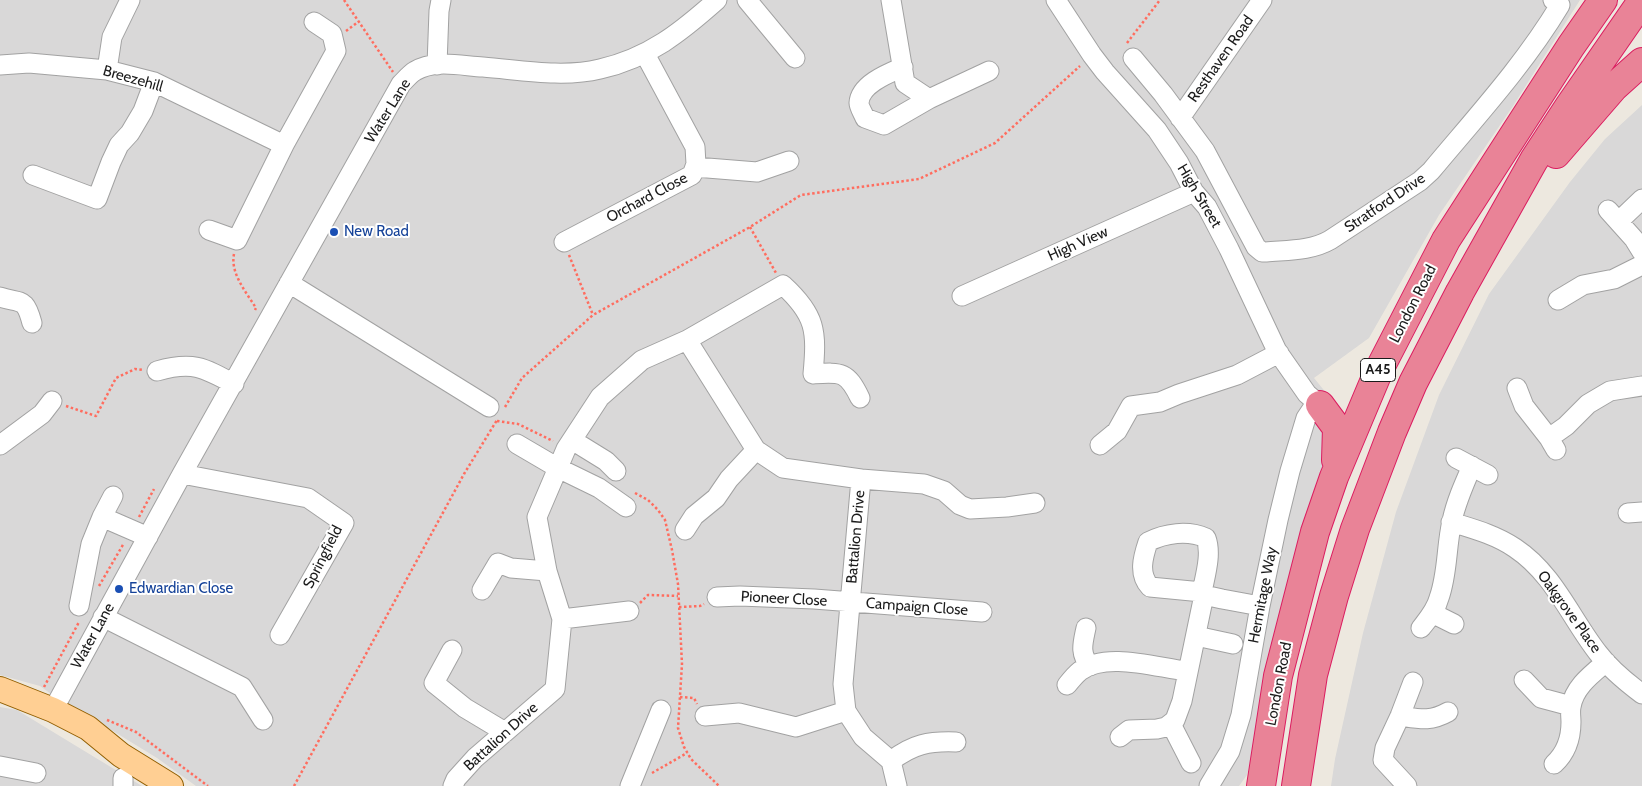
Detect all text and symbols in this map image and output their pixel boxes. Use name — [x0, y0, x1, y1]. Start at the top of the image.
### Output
street label: Resthaven Road — [1184, 12, 1258, 106]
street label: Breezehill — [101, 62, 165, 96]
street label: Water Lane — [361, 76, 415, 146]
street label: High Street — [1173, 161, 1225, 231]
street label: Orchard Close — [603, 169, 691, 227]
street label: Stratford Drive — [1341, 169, 1429, 237]
place label: New Road — [344, 223, 409, 241]
street label: High View — [1045, 223, 1111, 265]
marker: New Road — [328, 226, 340, 238]
street label: London Road — [1386, 262, 1440, 346]
road number: A45 — [1360, 358, 1396, 382]
street label: Battalion Drive — [843, 490, 869, 584]
street label: Springfield — [299, 522, 347, 592]
street label: Hermitage Way — [1245, 545, 1281, 645]
street label: Oakgrove Place — [1533, 567, 1605, 657]
place label: Edwardian Close — [129, 580, 233, 598]
marker: Edwardian Close — [113, 583, 125, 595]
street label: Pioneer Close — [740, 588, 828, 610]
street label: Campaign Close — [865, 594, 969, 620]
street label: Water Lane — [68, 600, 118, 672]
street label: London Road — [1262, 641, 1296, 727]
street label: Battalion Drive — [460, 699, 542, 775]

